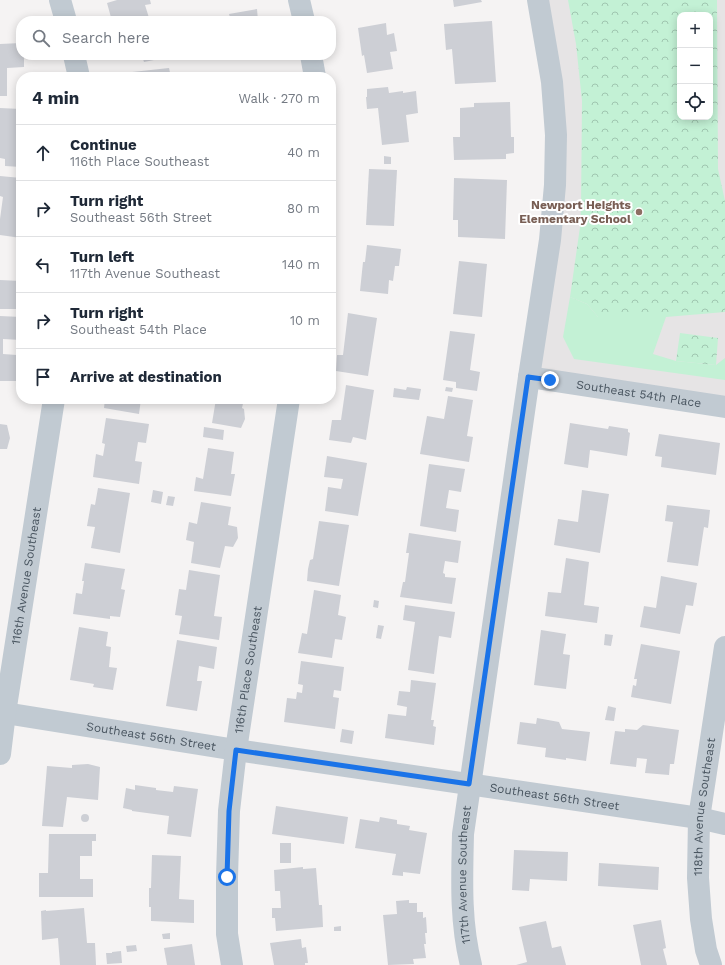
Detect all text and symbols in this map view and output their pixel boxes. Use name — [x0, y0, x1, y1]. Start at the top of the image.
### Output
map controls — [677, 12, 713, 120]
button: + — [677, 12, 713, 48]
search box — [16, 16, 336, 60]
icon: search — [30, 27, 52, 49]
text: Search here — [62, 29, 150, 47]
button: − — [677, 48, 713, 84]
button: locate — [677, 84, 713, 120]
text: 4 min — [32, 88, 79, 108]
text: Walk · 270 m — [239, 91, 320, 106]
text: Continue — [70, 136, 137, 154]
icon: ahead — [32, 142, 54, 164]
text: 40 m — [287, 145, 320, 160]
text: 116th Place Southeast — [70, 154, 209, 169]
text: Turn right — [70, 192, 143, 210]
icon: right — [32, 198, 54, 220]
place label: Newport Heights Elementary School — [519, 198, 632, 226]
text: 80 m — [287, 201, 320, 216]
marker: Newport Heights Elementary School — [634, 207, 644, 217]
text: Southeast 56th Street — [70, 210, 212, 225]
text: Turn left — [70, 248, 134, 266]
icon: left — [32, 254, 54, 276]
text: 140 m — [282, 257, 320, 272]
text: 117th Avenue Southeast — [70, 266, 220, 281]
text: Turn right — [70, 304, 143, 322]
icon: right — [32, 310, 54, 332]
text: 10 m — [290, 313, 320, 328]
text: Southeast 54th Place — [70, 322, 207, 337]
icon: arrive — [32, 366, 54, 388]
text: Arrive at destination — [70, 368, 222, 386]
route end — [541, 371, 559, 389]
street label: Southeast 54th Place — [575, 377, 702, 410]
street label: 116th Avenue Southeast — [9, 506, 44, 646]
street label: 116th Place Southeast — [232, 605, 265, 734]
street label: Southeast 56th Street — [85, 719, 217, 754]
street label: 118th Avenue Southeast — [691, 737, 718, 876]
street label: Southeast 56th Street — [489, 780, 620, 813]
street label: 117th Avenue Southeast — [455, 805, 474, 945]
route start — [218, 868, 236, 886]

